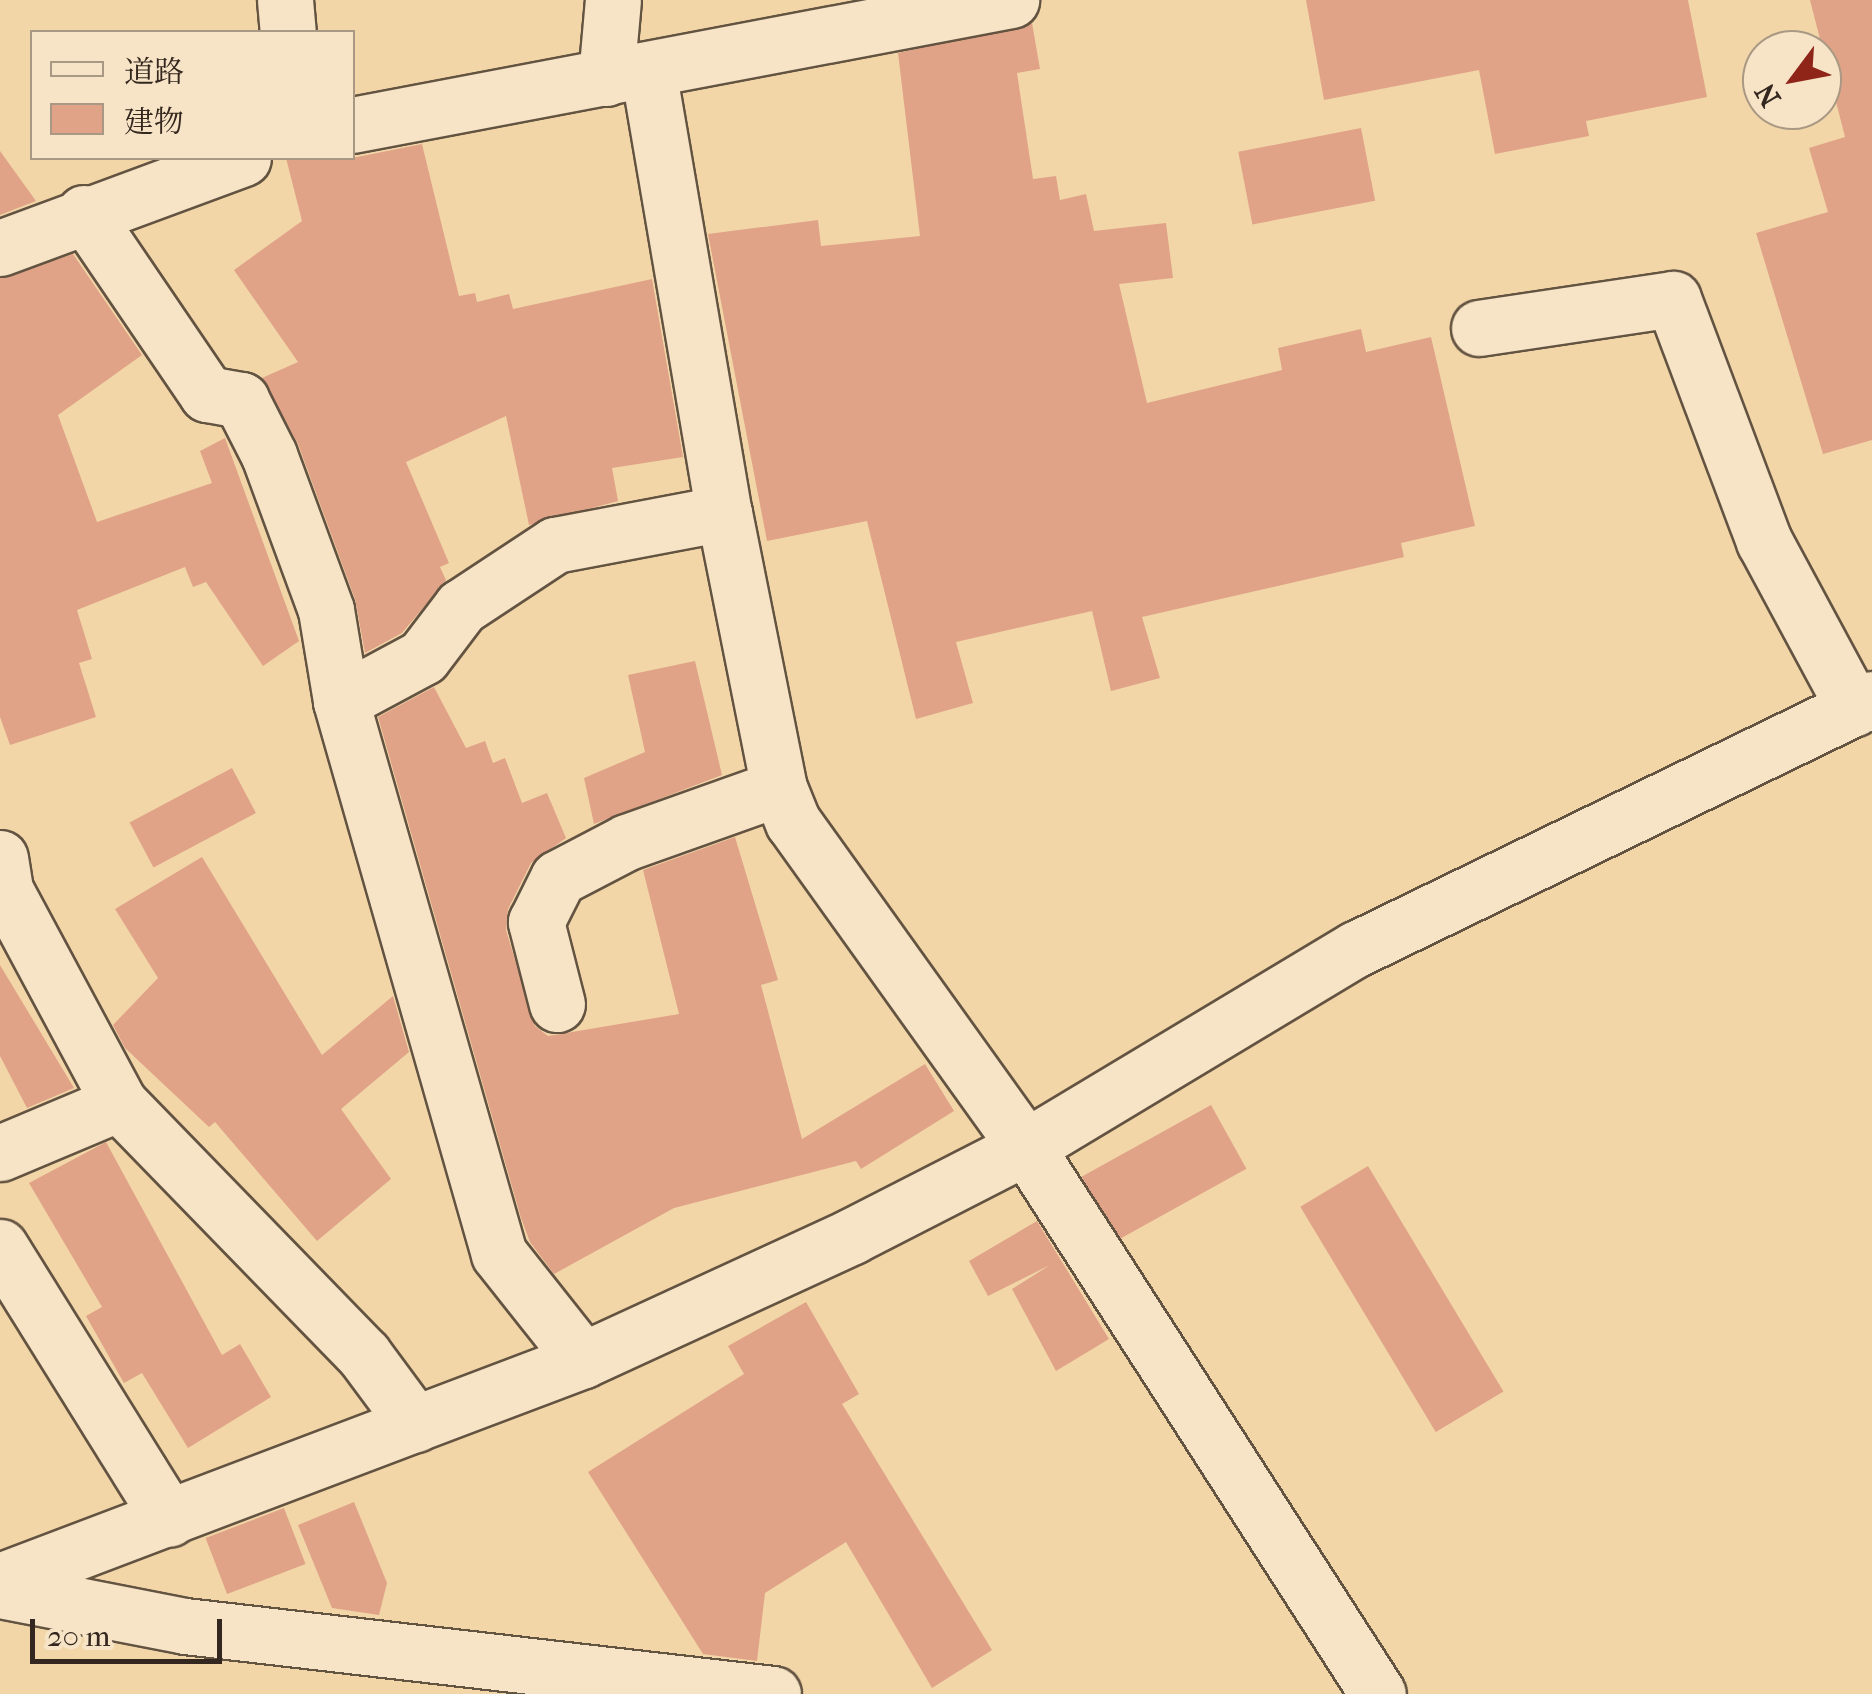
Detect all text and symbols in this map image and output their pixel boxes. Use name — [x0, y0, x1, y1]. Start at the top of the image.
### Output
legend — [30, 30, 355, 160]
north arrow — [1742, 30, 1842, 130]
text: 道路 — [124, 55, 184, 90]
text: N — [1748, 77, 1787, 113]
text: 建物 — [124, 105, 184, 140]
scale bar — [35, 1599, 228, 1661]
text: 20 m — [47, 1619, 110, 1654]

